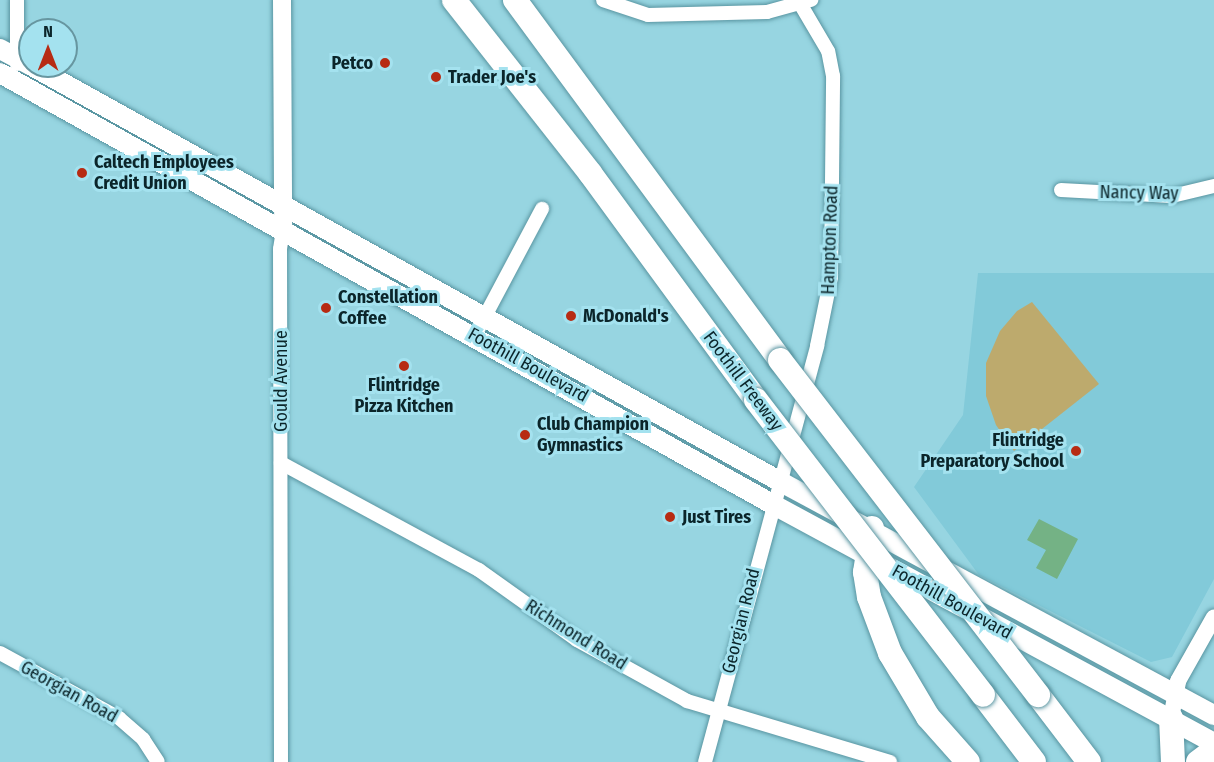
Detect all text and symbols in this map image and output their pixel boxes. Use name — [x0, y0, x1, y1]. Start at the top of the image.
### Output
north arrow — [18, 18, 78, 78]
text: N — [43, 22, 53, 41]
place label: Petco — [332, 52, 373, 74]
marker: Petco — [378, 56, 392, 70]
place label: Trader Joe's — [448, 66, 536, 88]
marker: Trader Joe's — [429, 70, 443, 84]
place label: Caltech Employees Credit Union — [94, 152, 234, 195]
marker: Caltech Employees Credit Union — [75, 166, 89, 180]
street label: Nancy Way — [1099, 182, 1179, 204]
street label: Hampton Road — [817, 185, 843, 295]
place label: Constellation Coffee — [338, 287, 438, 330]
marker: Constellation Coffee — [319, 301, 333, 315]
place label: McDonald's — [583, 305, 669, 327]
marker: McDonald's — [564, 309, 578, 323]
street label: Foothill Boulevard — [464, 323, 592, 407]
street label: Foothill Freeway — [699, 327, 787, 435]
street label: Gould Avenue — [270, 330, 292, 432]
marker: Flintridge Pizza Kitchen — [397, 359, 411, 373]
place label: Flintridge Pizza Kitchen — [355, 375, 453, 418]
place label: Club Champion Gymnastics — [537, 414, 649, 456]
marker: Club Champion Gymnastics — [518, 428, 532, 442]
place label: Flintridge Preparatory School — [920, 430, 1064, 472]
marker: Flintridge Preparatory School — [1069, 444, 1083, 458]
place label: Just Tires — [682, 506, 751, 528]
marker: Just Tires — [663, 510, 677, 524]
street label: Foothill Boulevard — [888, 560, 1016, 644]
street label: Georgian Road — [718, 566, 764, 676]
street label: Richmond Road — [521, 595, 631, 675]
street label: Georgian Road — [17, 656, 121, 728]

